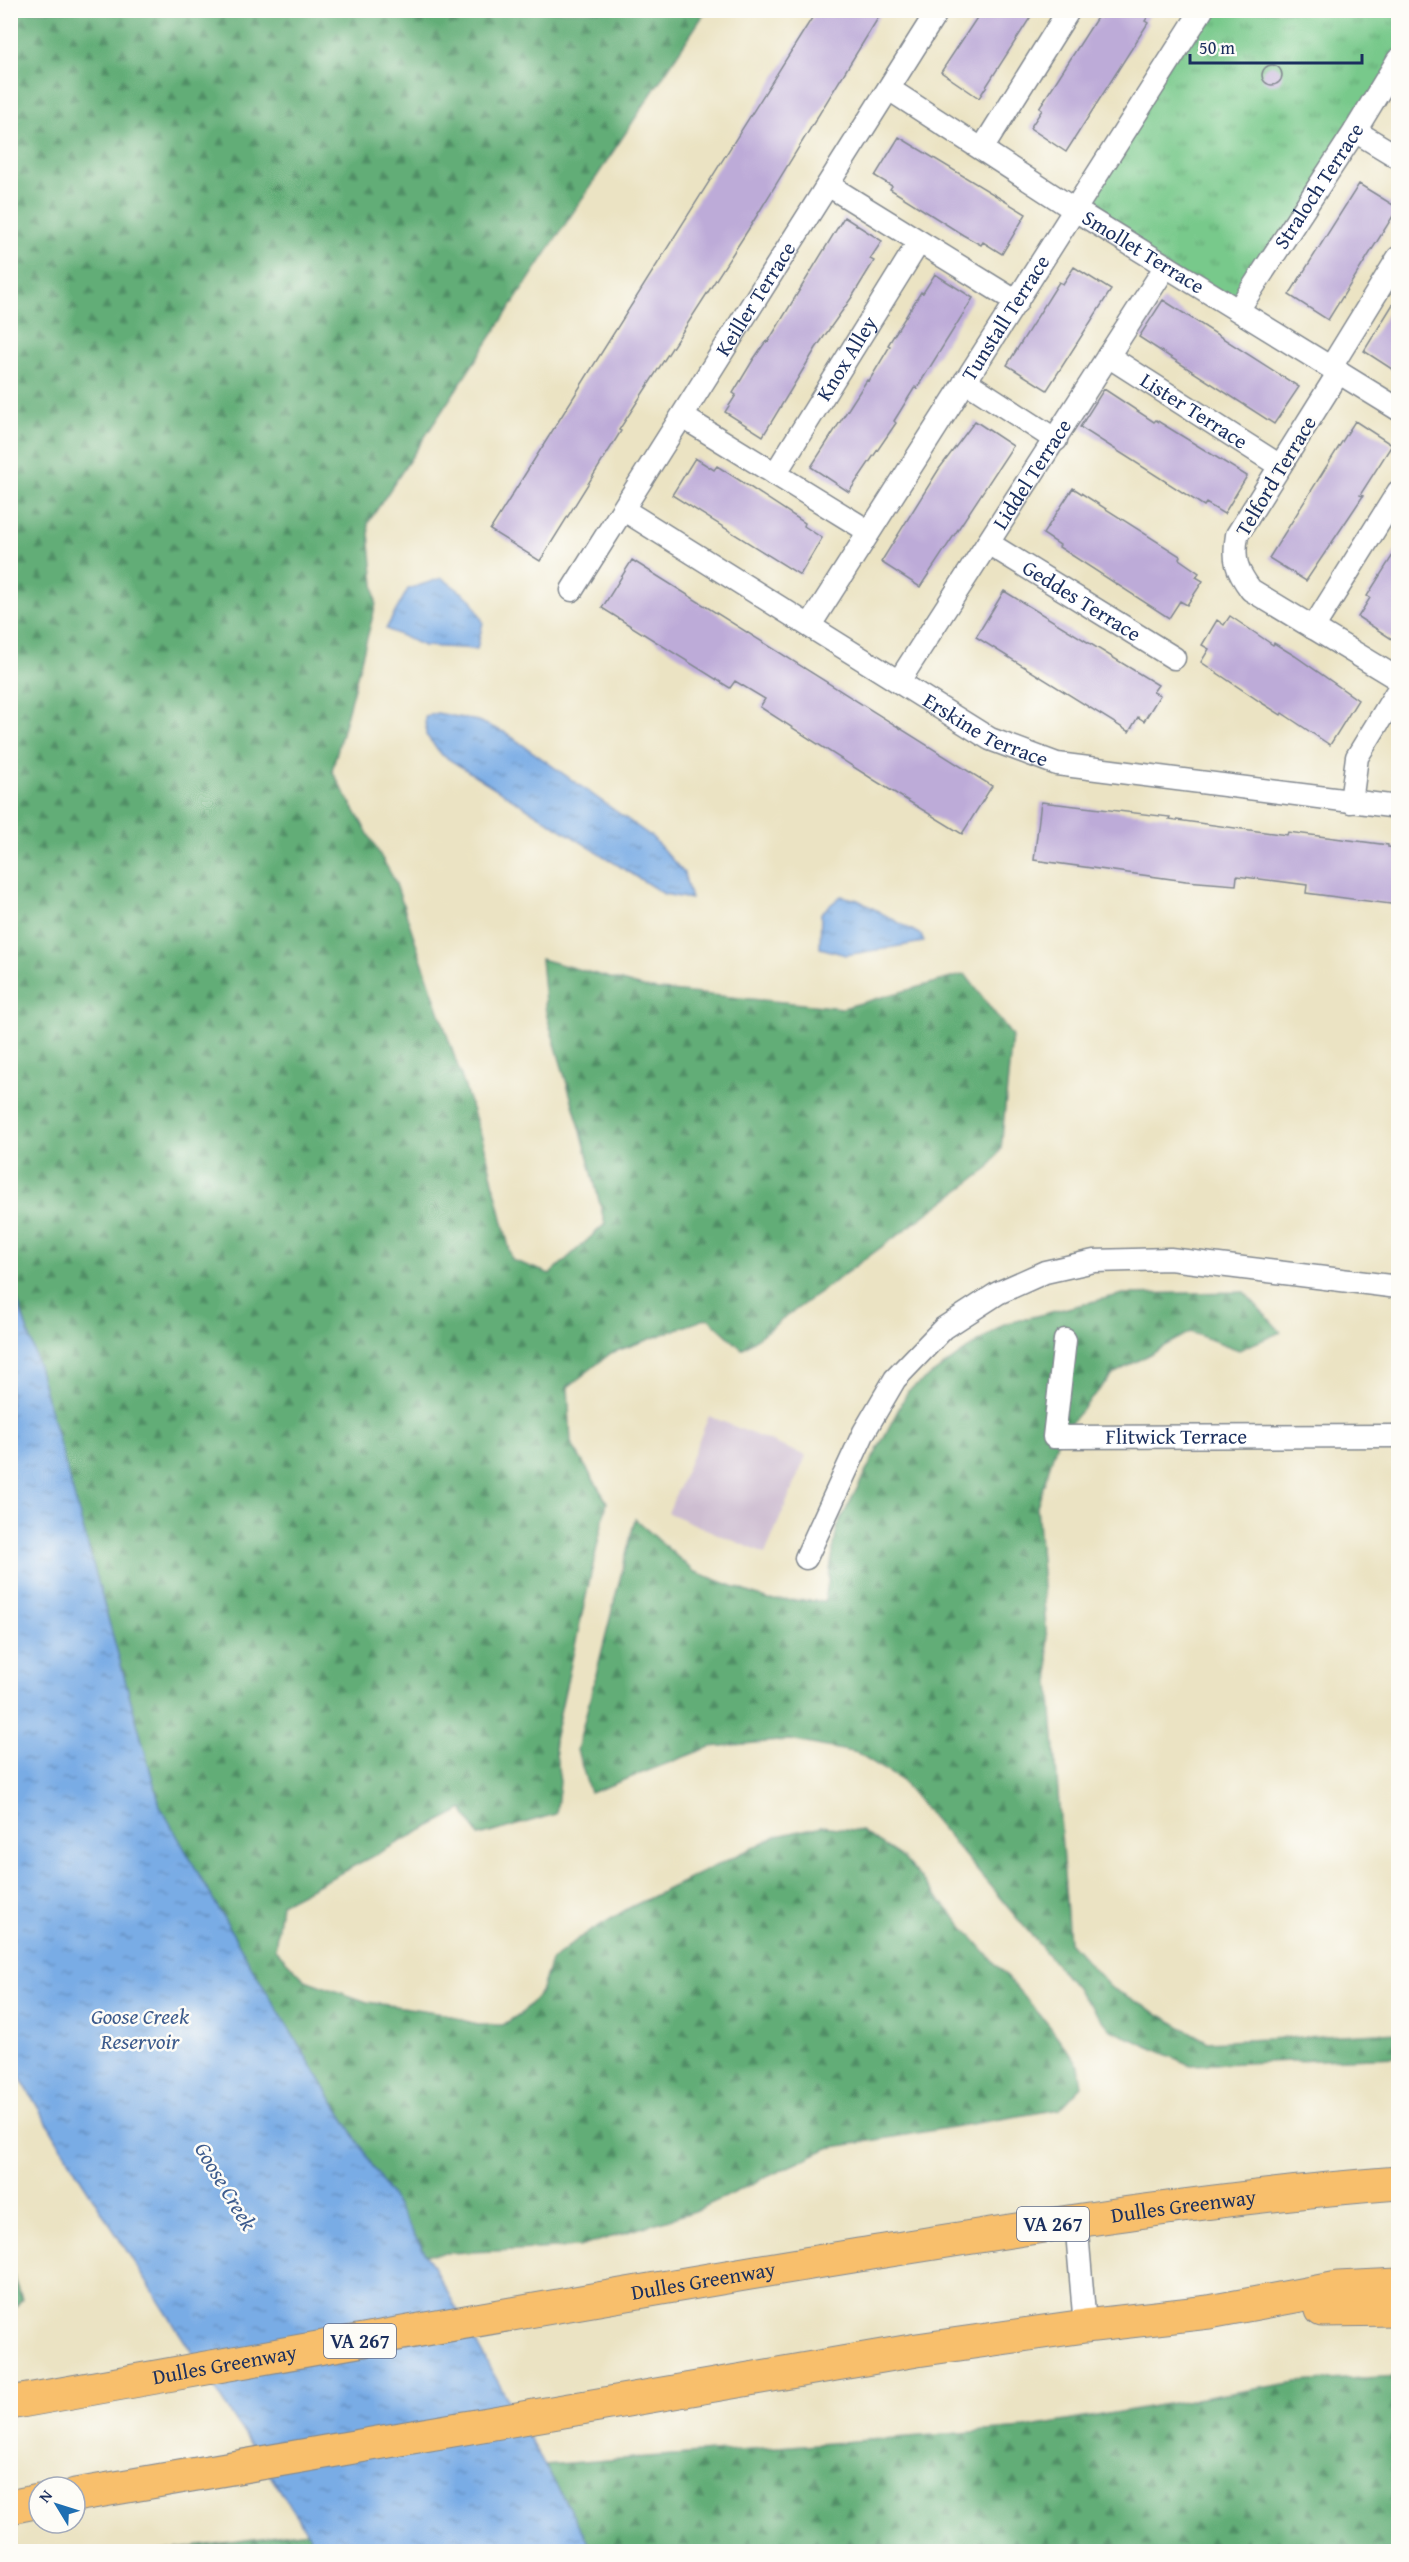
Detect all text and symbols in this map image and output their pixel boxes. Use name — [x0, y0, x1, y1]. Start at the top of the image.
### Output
scale bar — [1190, 27, 1362, 65]
text: 50 m — [1199, 34, 1235, 61]
street label: Straloch Terrace — [1266, 117, 1371, 255]
street label: Smollet Terrace — [1076, 202, 1211, 301]
street label: Keiller Terrace — [707, 235, 803, 362]
street label: Tunstall Terrace — [953, 249, 1057, 387]
street label: Knox Alley — [808, 309, 885, 407]
street label: Lister Terrace — [1134, 365, 1254, 457]
street label: Telford Terrace — [1227, 410, 1324, 542]
street label: Liddel Terrace — [985, 412, 1079, 535]
street label: Geddes Terrace — [1016, 552, 1147, 649]
street label: Erskine Terrace — [917, 685, 1053, 774]
street label: Flitwick Terrace — [1106, 1420, 1247, 1452]
water label: Goose Creek Reservoir — [91, 2000, 190, 2057]
water label: Goose Creek — [187, 2136, 265, 2237]
street label: Dulles Greenway — [1109, 2181, 1258, 2231]
road number: VA 267 — [1017, 2207, 1089, 2241]
street label: Dulles Greenway — [629, 2253, 778, 2308]
road number: VA 267 — [324, 2324, 396, 2358]
street label: Dulles Greenway — [150, 2336, 300, 2392]
north arrow — [27, 2475, 87, 2535]
text: N — [32, 2484, 58, 2507]

